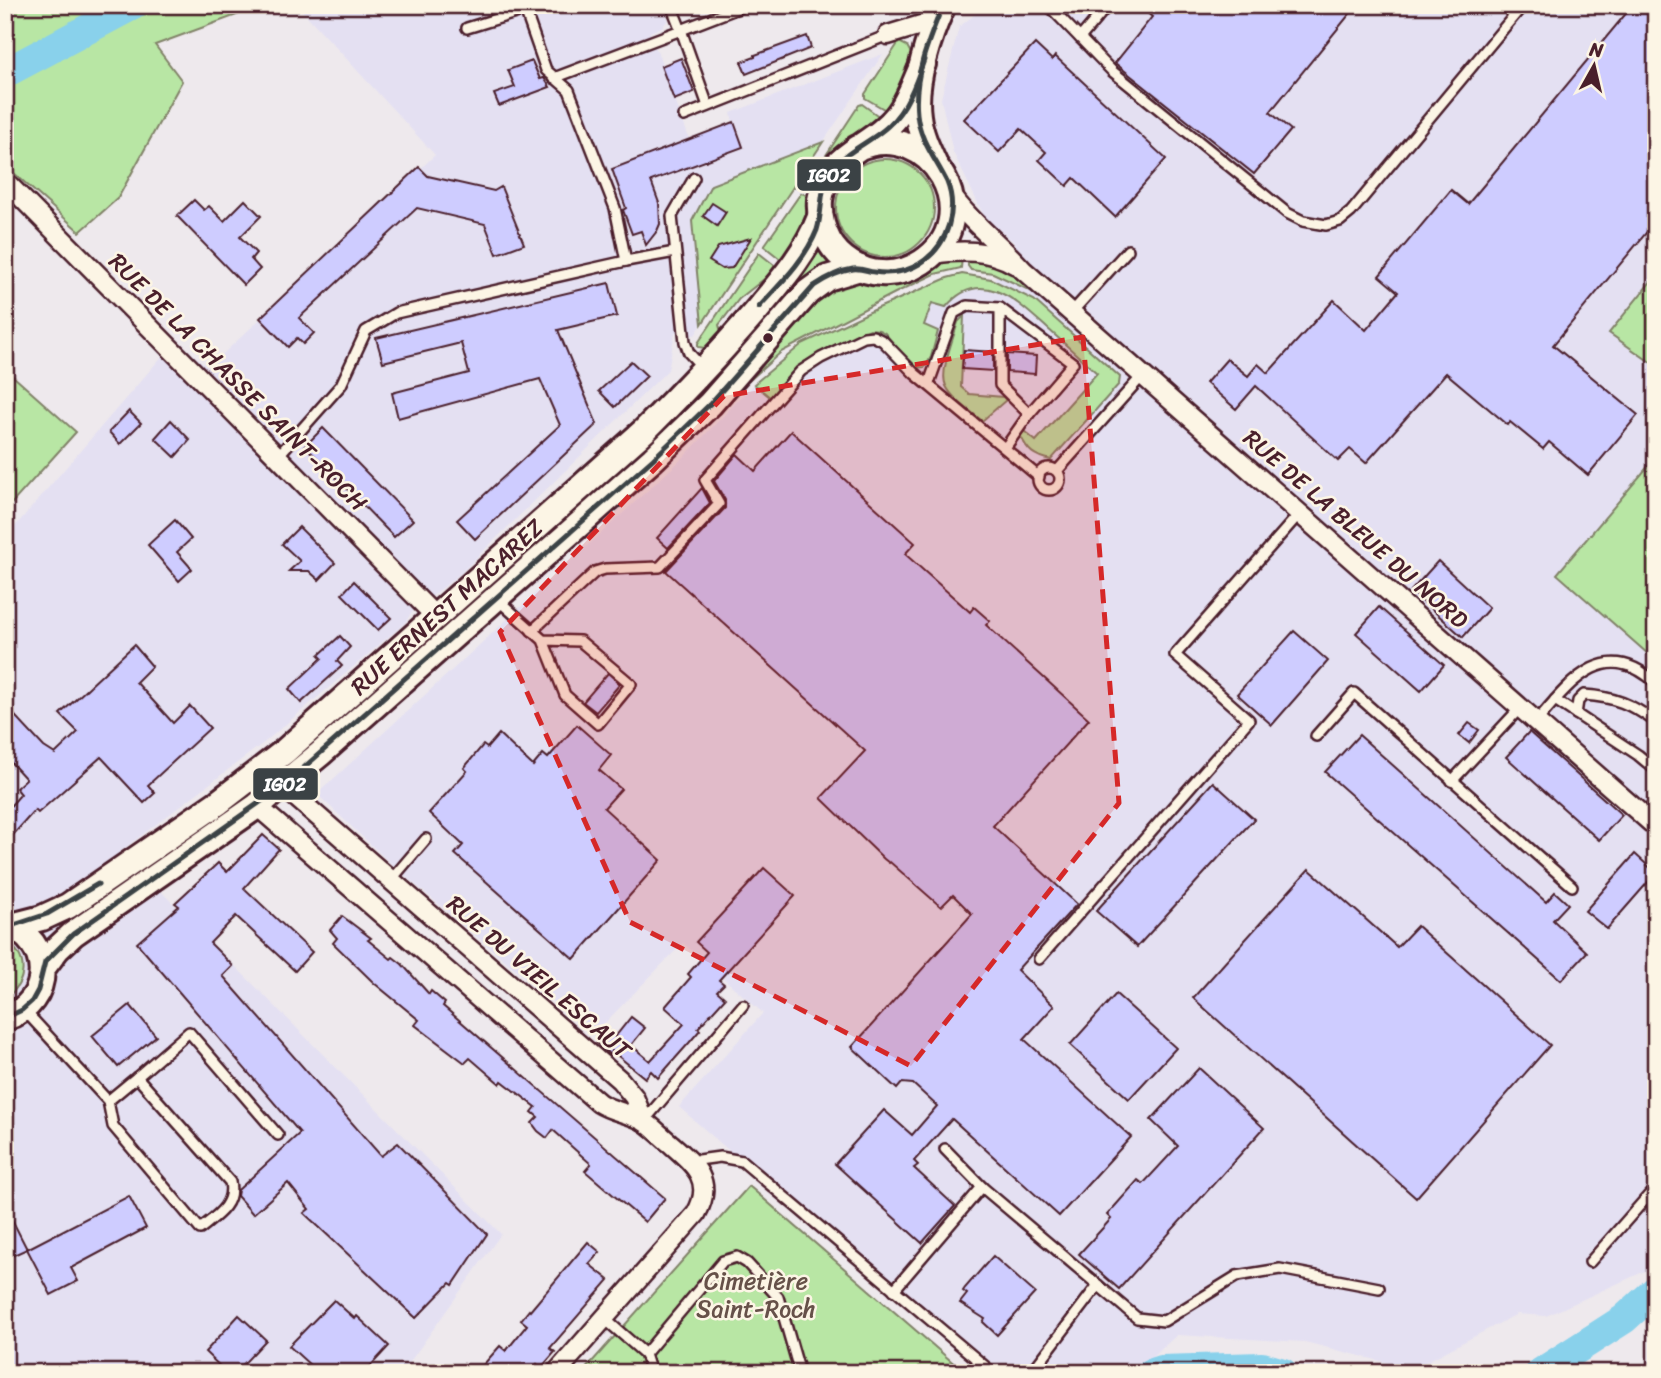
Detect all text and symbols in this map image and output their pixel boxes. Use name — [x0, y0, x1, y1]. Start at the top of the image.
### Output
north arrow — [1560, 32, 1630, 102]
text: N — [1586, 32, 1606, 67]
line badge: IGO2 — [796, 158, 862, 192]
text: IGO2 — [807, 159, 850, 192]
street label: RUE DE LA CHASSE SAINT-ROCH — [98, 242, 378, 522]
unlabelled marker — [761, 331, 775, 345]
street label: RUE DE LA BLEUE DU NORD — [1233, 418, 1479, 640]
street label: RUE ERNEST MACAREZ — [340, 508, 554, 706]
line badge: IGO2 — [252, 767, 319, 801]
text: IGO2 — [263, 768, 306, 801]
street label: RUE DU VIEIL ESCAUT — [437, 884, 643, 1071]
park label: Cimetière Saint-Roch — [696, 1260, 816, 1330]

